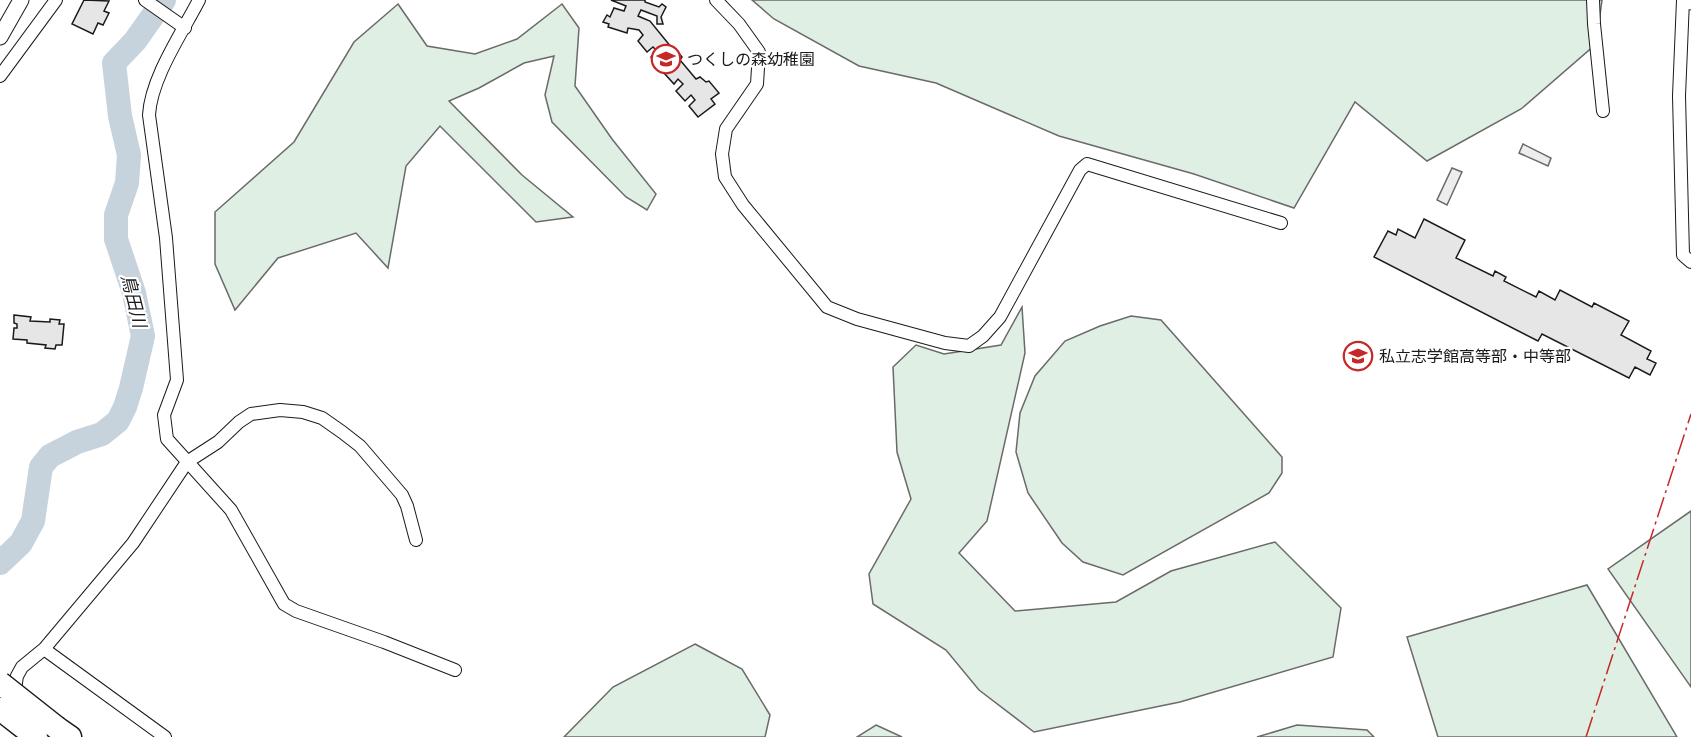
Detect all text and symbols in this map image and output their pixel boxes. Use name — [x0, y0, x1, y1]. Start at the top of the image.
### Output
school or university icon: つくしの森幼稚園 — [650, 43, 682, 75]
place label: つくしの森幼稚園 — [687, 50, 815, 69]
water label: 鳥田川 — [117, 272, 151, 332]
school or university icon: 私立志学館高等部・中等部 — [1342, 340, 1374, 372]
place label: 私立志学館高等部・中等部 — [1379, 347, 1571, 366]

